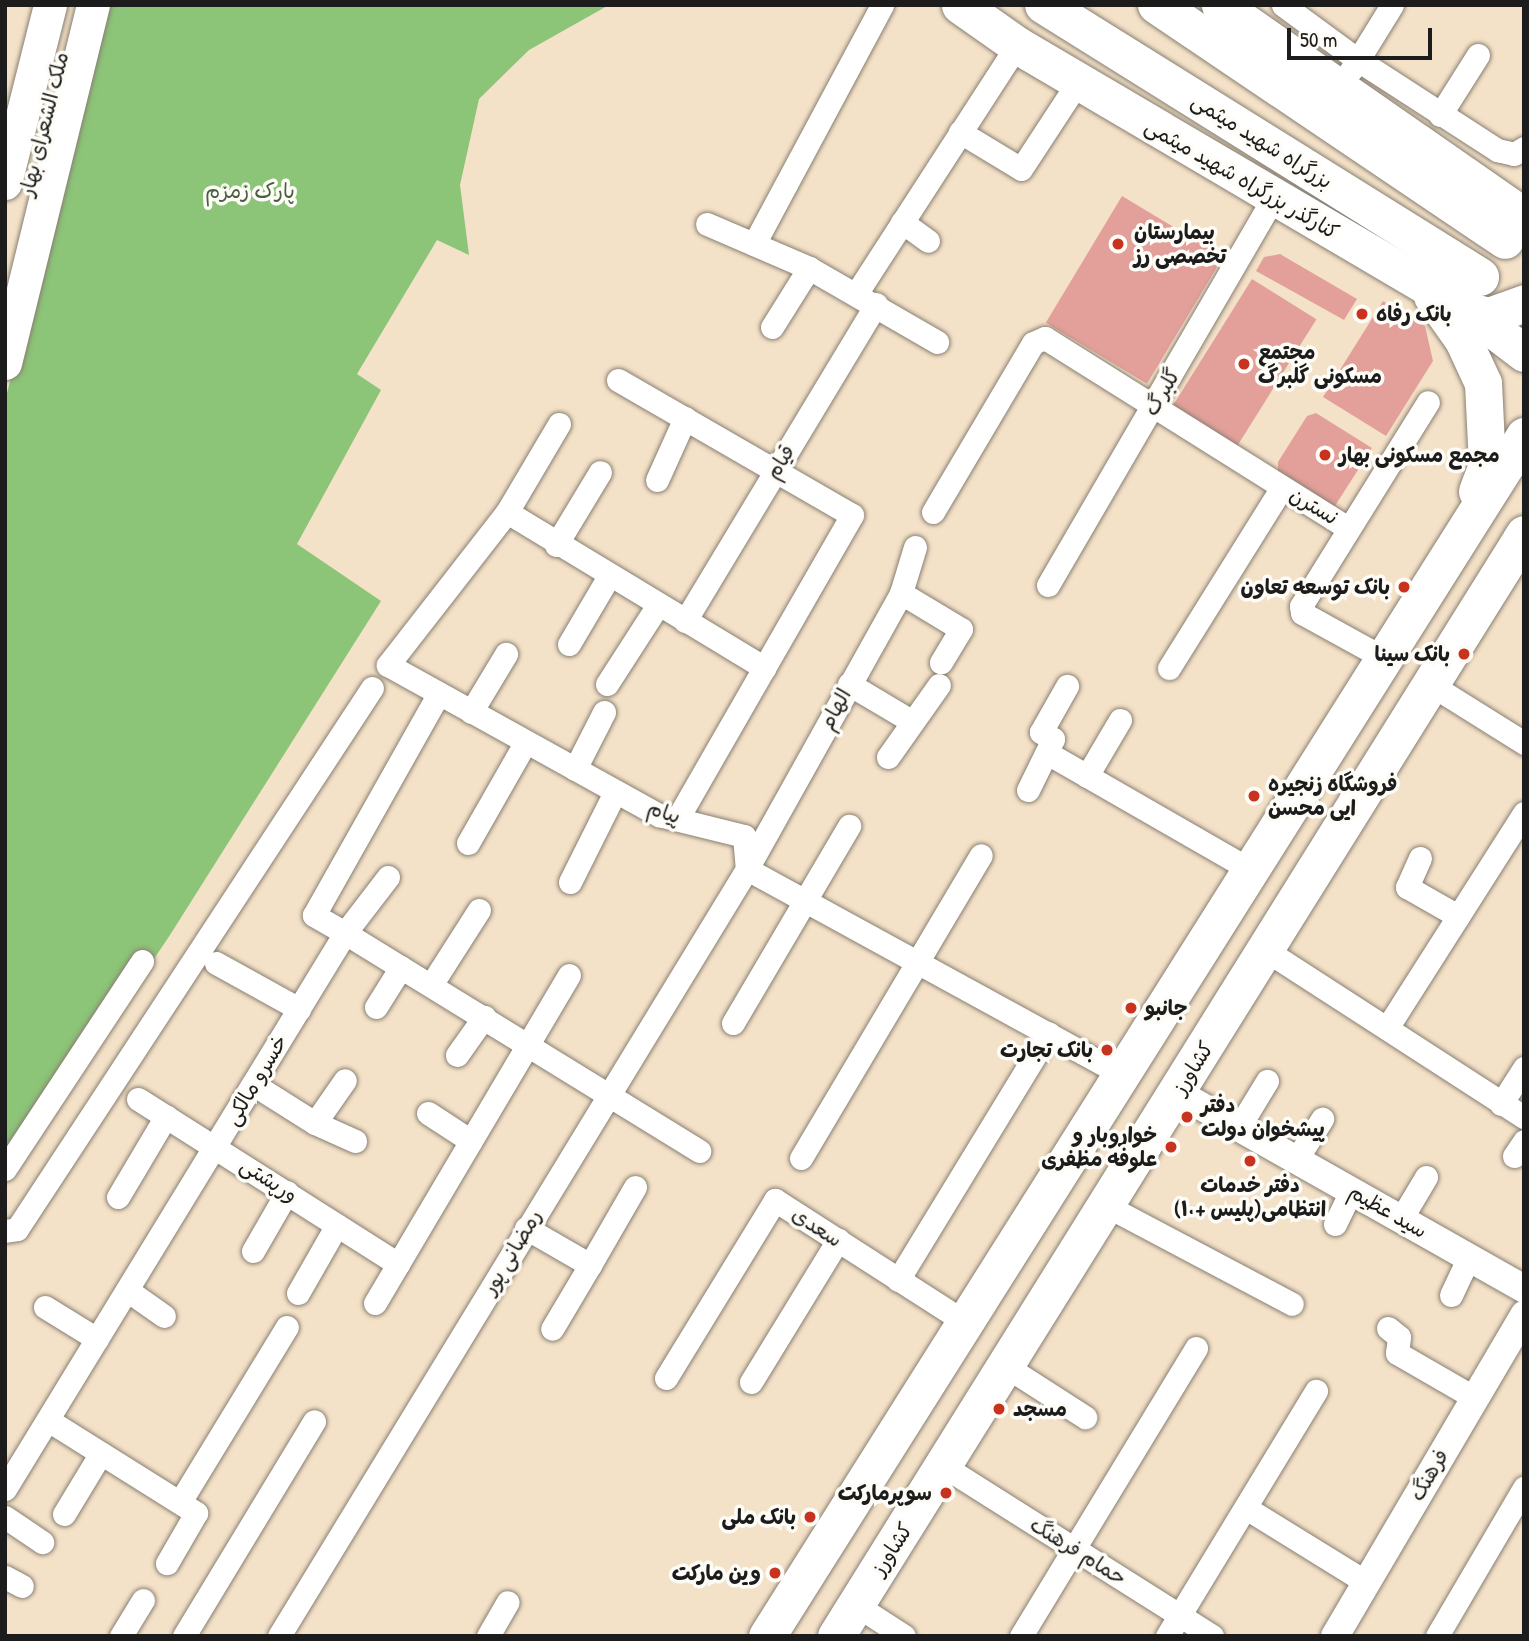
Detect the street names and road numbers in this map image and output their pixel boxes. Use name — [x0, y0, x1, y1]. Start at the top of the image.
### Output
street label: ملک الشعرای بهار — [14, 49, 74, 199]
street label: بزرگراه شهید میثمی — [1187, 88, 1337, 194]
street label: کنارگذر بزرگراه شهید میثمی — [1141, 113, 1343, 245]
street label: گلبرگ — [1138, 364, 1186, 420]
street label: قیام — [760, 440, 800, 484]
street label: نسترن — [1285, 482, 1343, 530]
street label: الهام — [814, 684, 856, 734]
street label: پیام — [644, 795, 684, 829]
street label: خسرو مالکی — [219, 1030, 293, 1130]
street label: کشاورز — [1167, 1037, 1219, 1099]
street label: ورپشتی — [236, 1152, 302, 1208]
street label: سید عظیم — [1344, 1179, 1432, 1243]
street label: سعدی — [787, 1202, 847, 1252]
street label: رمضانی پور — [477, 1205, 547, 1299]
street label: فرهنگ — [1404, 1445, 1454, 1505]
street label: حمام فرهنگ — [1025, 1512, 1131, 1590]
street label: کشاورز — [866, 1518, 918, 1580]

